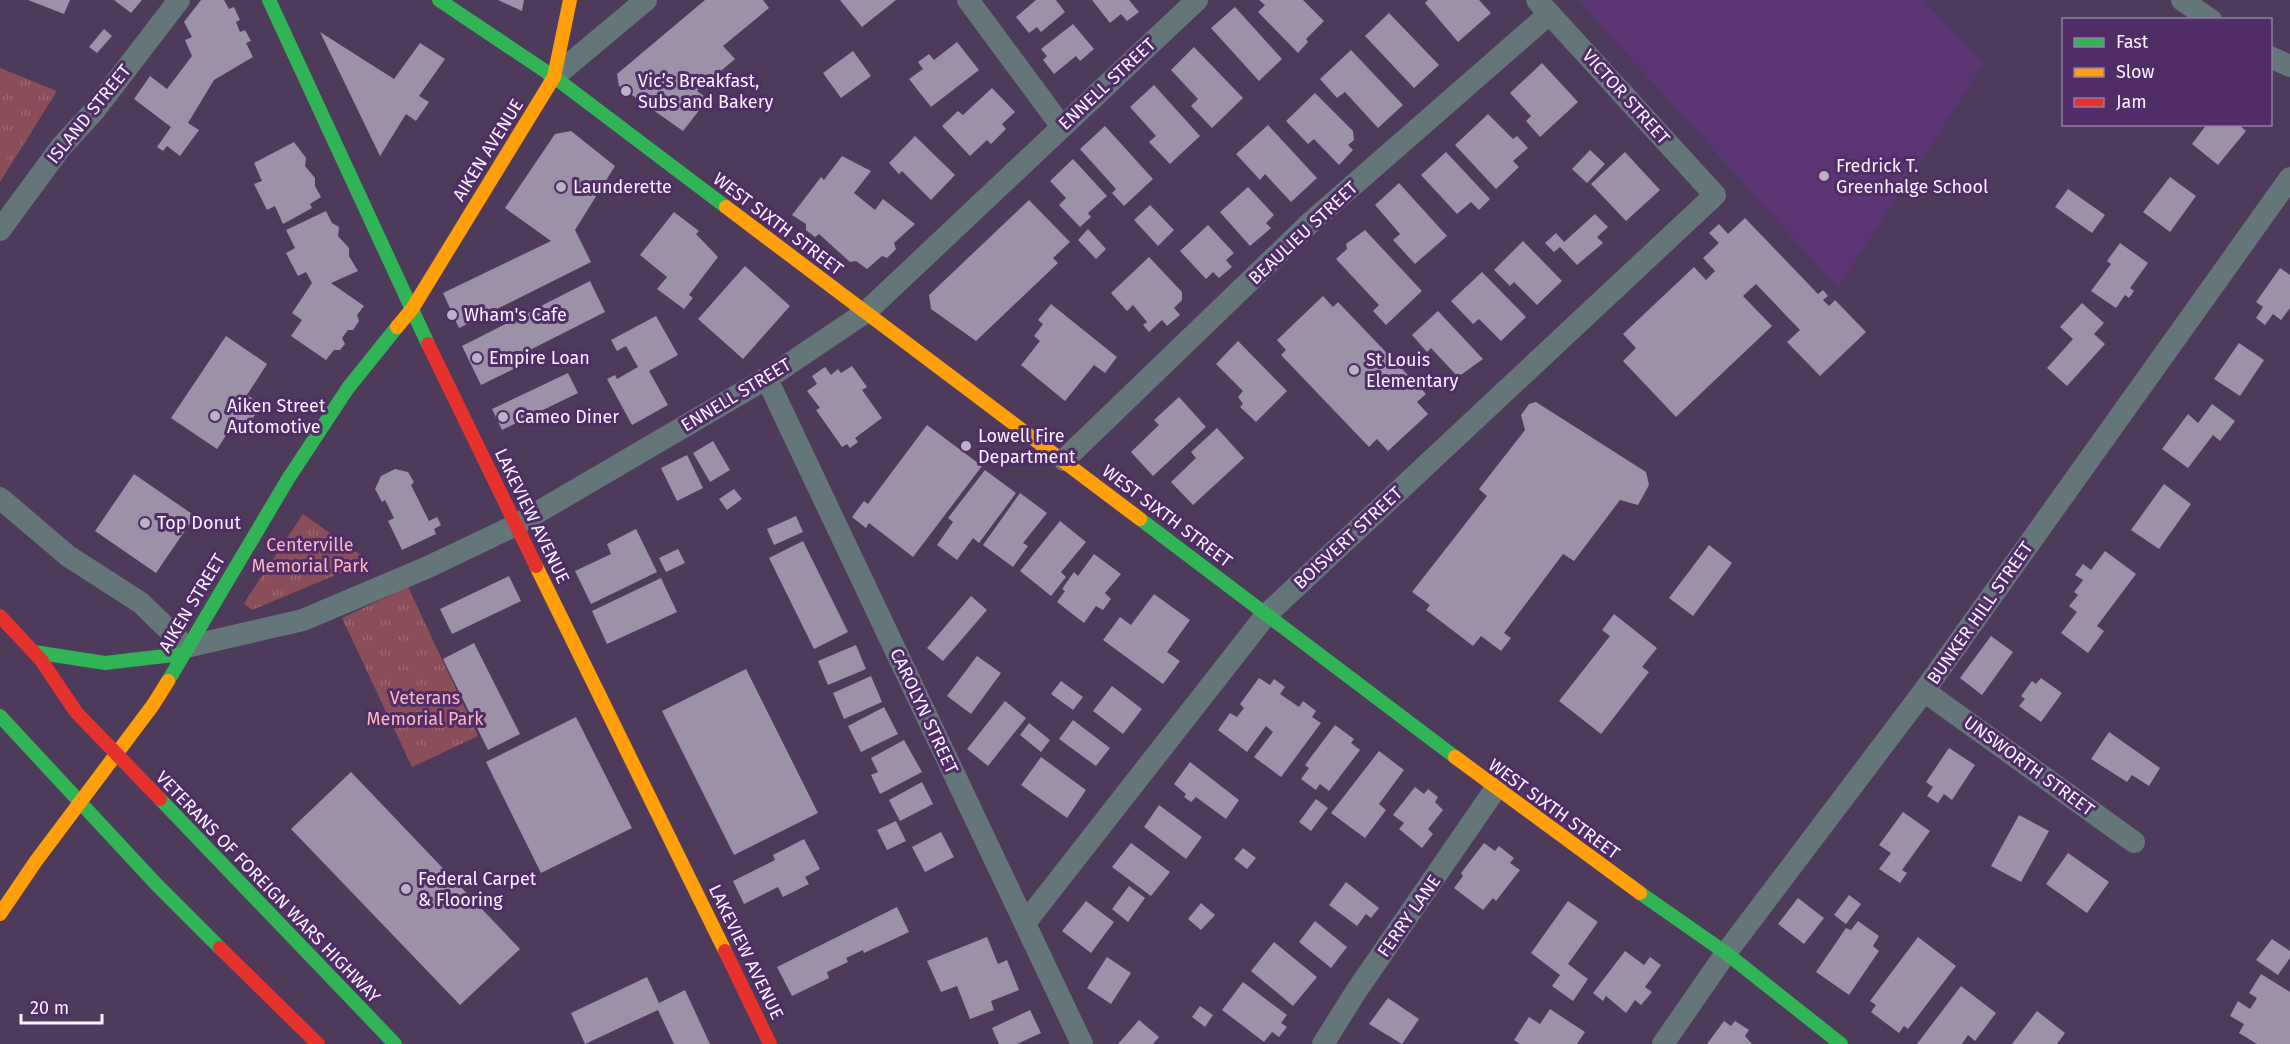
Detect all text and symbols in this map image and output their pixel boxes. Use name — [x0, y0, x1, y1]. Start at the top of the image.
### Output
legend — [2062, 18, 2272, 126]
text: Fast — [2116, 31, 2149, 53]
street label: ENNELL STREET — [1054, 33, 1161, 135]
street label: VICTOR STREET — [1578, 45, 1675, 150]
street label: ISLAND STREET — [42, 59, 136, 168]
text: Slow — [2116, 61, 2155, 83]
place label: Vic’s Breakfast, Subs and Bakery — [638, 70, 774, 113]
marker: Vic’s Breakfast, Subs and Bakery — [619, 84, 633, 98]
text: Jam — [2116, 91, 2147, 113]
street label: AIKEN AVENUE — [448, 95, 528, 205]
place label: Fredrick T. Greenhalge School — [1836, 155, 1988, 198]
street label: WEST SIXTH STREET — [709, 168, 848, 280]
marker: Fredrick T. Greenhalge School — [1817, 169, 1831, 183]
place label: Launderette — [573, 176, 672, 198]
street label: BEAULIEU STREET — [1244, 176, 1363, 289]
marker: Launderette — [554, 180, 568, 194]
place label: Wham's Cafe — [464, 304, 567, 326]
marker: Wham's Cafe — [445, 308, 459, 322]
place label: Empire Loan — [489, 347, 590, 369]
place label: St Louis Elementary — [1366, 349, 1458, 392]
marker: Empire Loan — [470, 351, 484, 365]
street label: ENNELL STREET — [677, 353, 796, 437]
marker: St Louis Elementary — [1347, 363, 1361, 377]
place label: Aiken Street Automotive — [227, 395, 326, 438]
place label: Cameo Diner — [515, 406, 619, 428]
marker: Aiken Street Automotive — [208, 409, 222, 423]
marker: Cameo Diner — [496, 410, 510, 424]
place label: Lowell Fire Department — [978, 425, 1076, 468]
marker: Lowell Fire Department — [959, 439, 973, 453]
street label: LAKEVIEW AVENUE — [490, 445, 574, 587]
street label: WEST SIXTH STREET — [1098, 460, 1237, 572]
street label: BOISVERT STREET — [1289, 482, 1407, 594]
place label: Top Donut — [157, 512, 241, 534]
marker: Top Donut — [138, 516, 152, 530]
park label: Centerville Memorial Park — [252, 534, 369, 577]
street label: BUNKER HILL STREET — [1922, 537, 2038, 689]
street label: AIKEN STREET — [154, 549, 230, 656]
street label: CAROLYN STREET — [885, 645, 963, 778]
park label: Veterans Memorial Park — [367, 687, 484, 730]
street label: UNSWORTH STREET — [1959, 711, 2099, 821]
street label: WEST SIXTH STREET — [1484, 754, 1625, 864]
street label: VETERANS OF FOREIGN WARS HIGHWAY — [151, 766, 385, 1008]
place label: Federal Carpet & Flooring — [418, 868, 537, 911]
street label: FERRY LANE — [1373, 871, 1445, 961]
street label: LAKEVIEW AVENUE — [704, 881, 788, 1023]
marker: Federal Carpet & Flooring — [399, 882, 413, 896]
scale bar — [21, 987, 102, 1025]
text: 20 m — [30, 997, 69, 1019]

